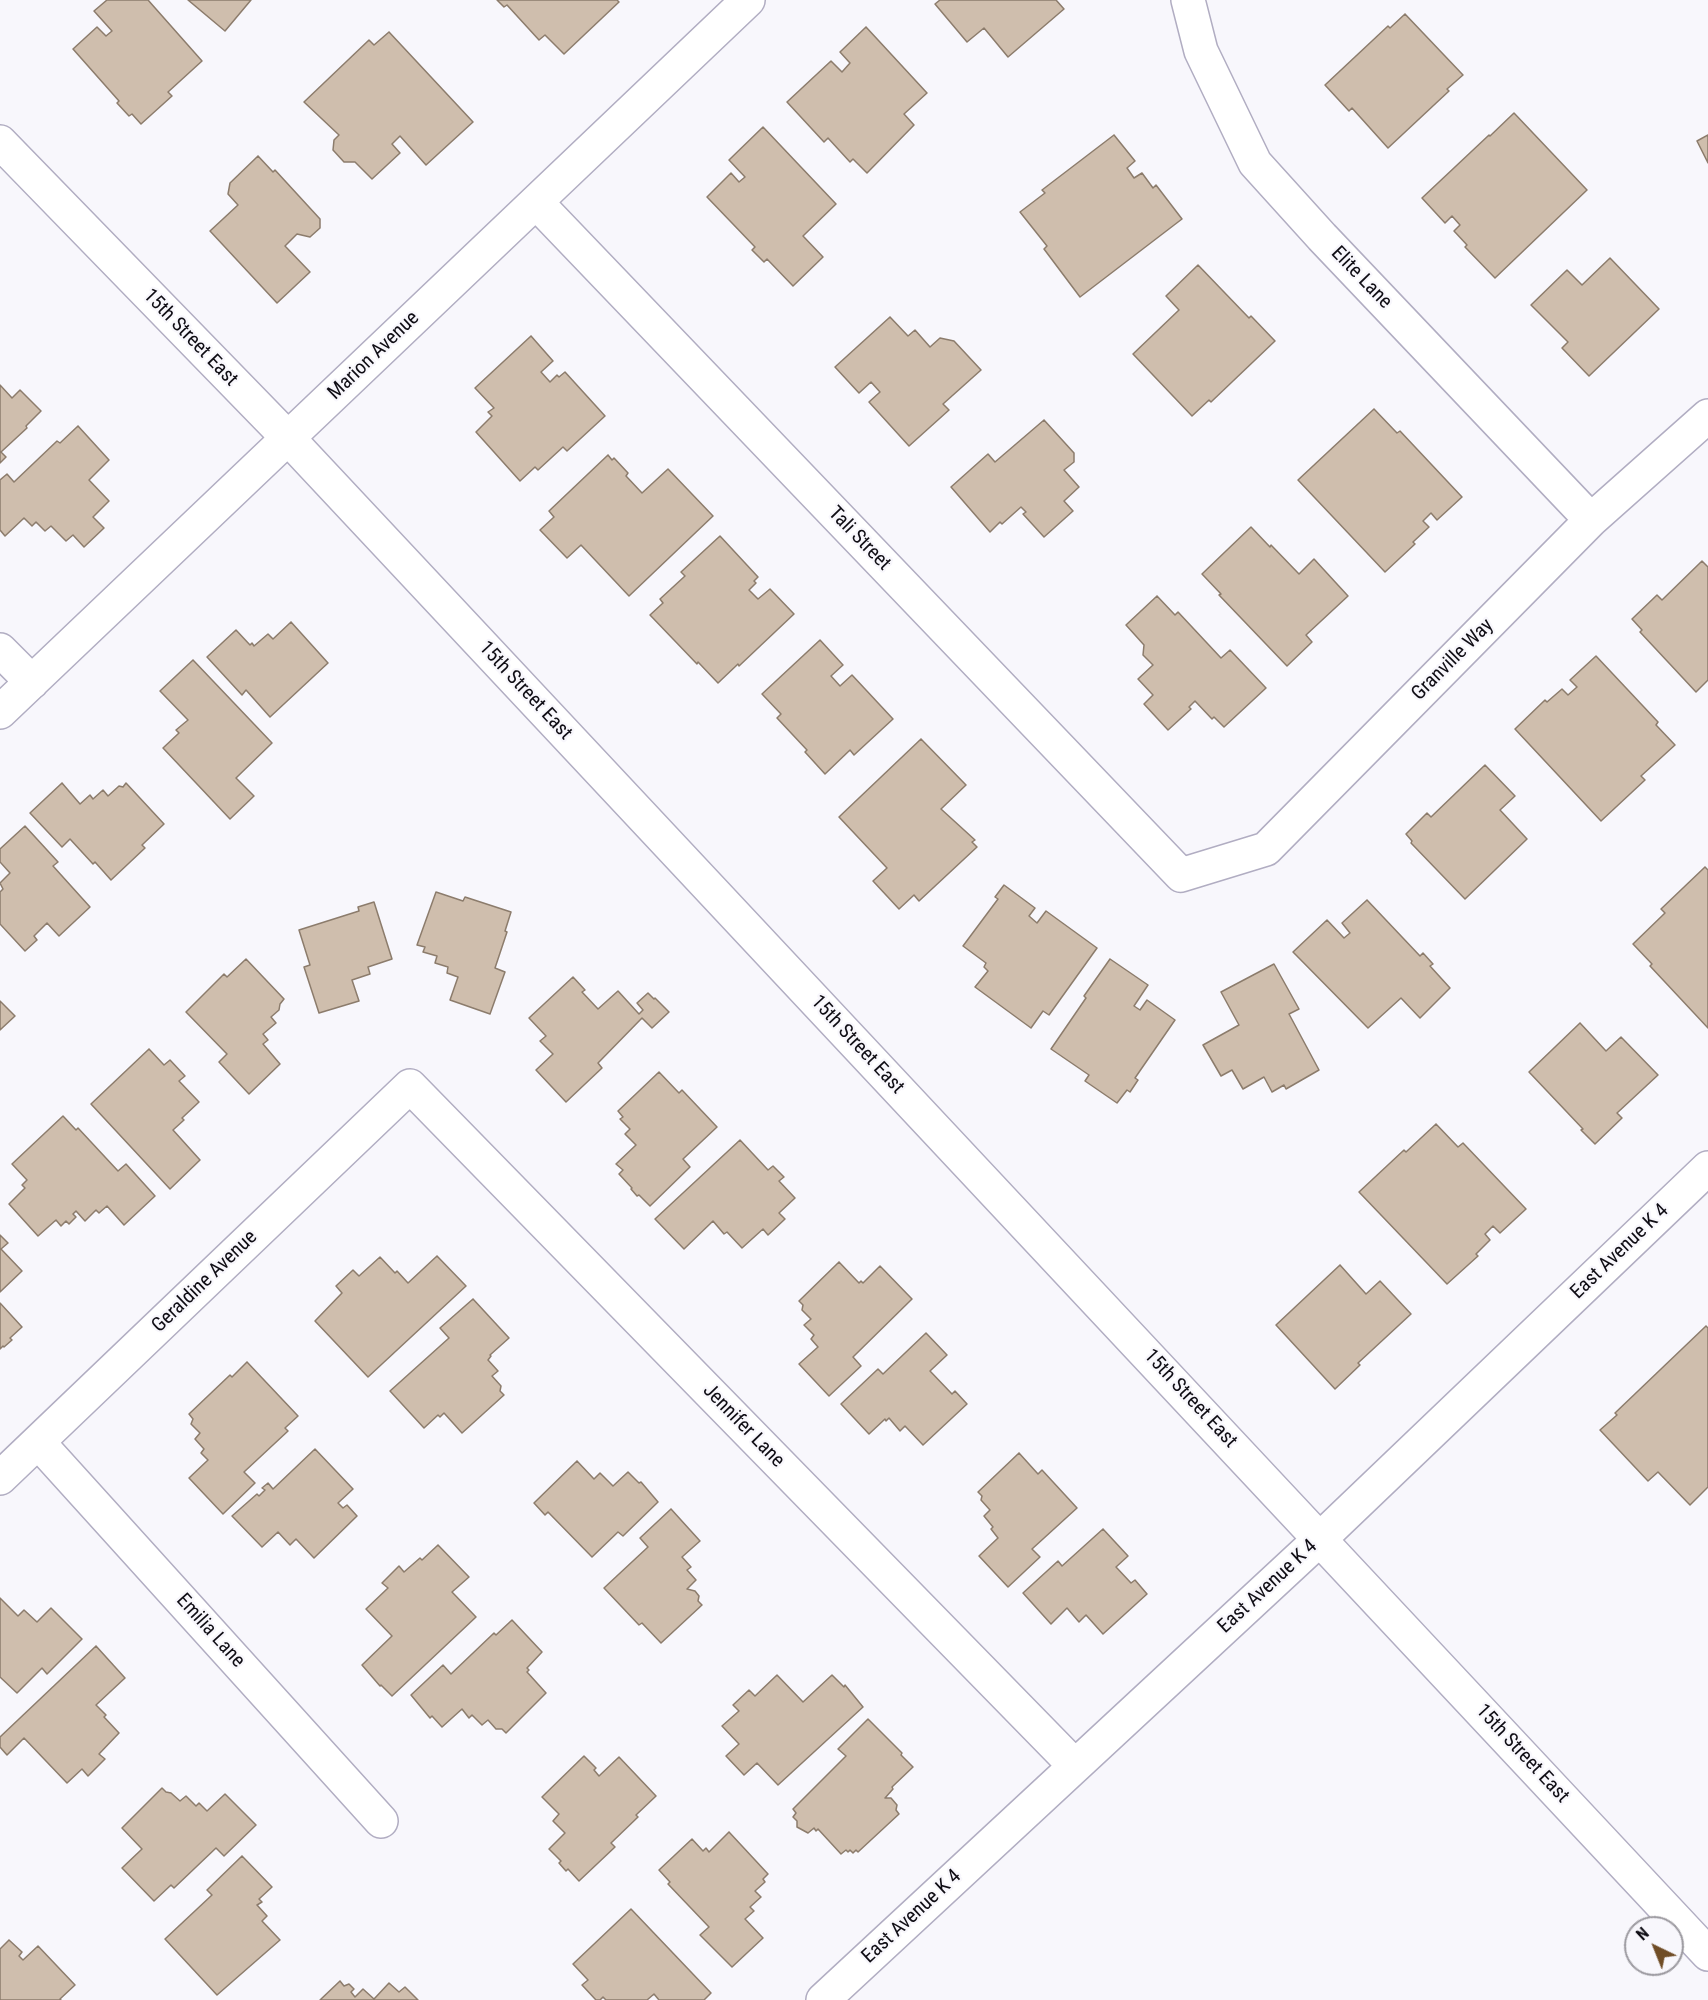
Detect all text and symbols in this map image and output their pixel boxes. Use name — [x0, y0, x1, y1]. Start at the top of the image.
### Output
street label: Elite Lane — [1326, 242, 1396, 314]
street label: 15th Street East — [138, 284, 242, 392]
street label: Marion Avenue — [323, 307, 425, 405]
street label: Tali Street — [823, 502, 895, 576]
street label: Granville Way — [1407, 614, 1499, 706]
street label: 15th Street East — [473, 637, 577, 745]
street label: 15th Street East — [805, 991, 909, 1099]
street label: East Avenue K 4 — [1566, 1199, 1674, 1305]
street label: Geraldine Avenue — [147, 1226, 263, 1338]
street label: 15th Street East — [1138, 1345, 1242, 1453]
street label: Jennifer Lane — [697, 1379, 789, 1473]
street label: East Avenue K 4 — [1213, 1535, 1323, 1639]
street label: Emilia Lane — [171, 1589, 249, 1673]
street label: 15th Street East — [1470, 1700, 1574, 1808]
street label: East Avenue K 4 — [857, 1865, 967, 1969]
north arrow — [1624, 1916, 1684, 1976]
text: N — [1633, 1924, 1653, 1944]

